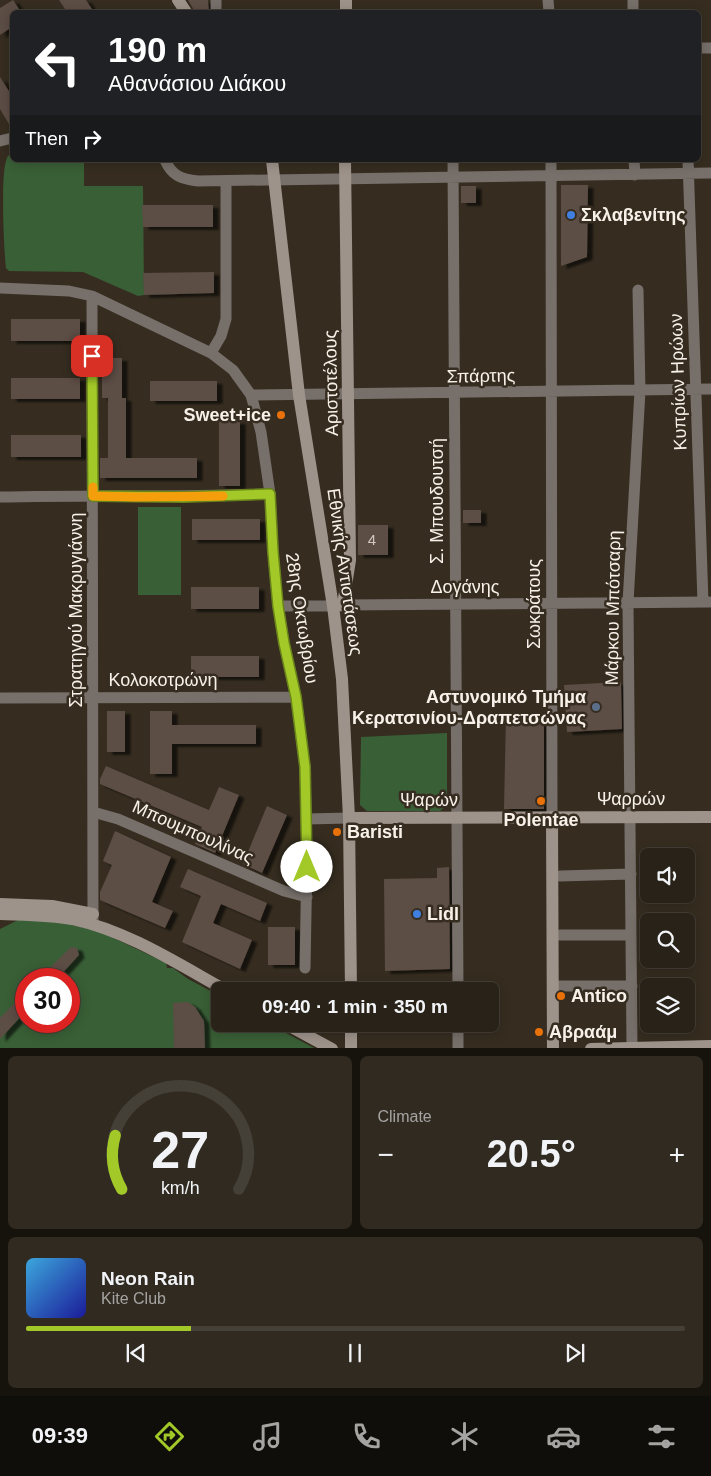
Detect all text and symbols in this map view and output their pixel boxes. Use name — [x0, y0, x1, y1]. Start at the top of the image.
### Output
icon: left — [25, 30, 90, 95]
text: 190 m — [108, 30, 207, 69]
text: Αθανάσιου Διάκου — [108, 71, 286, 96]
icon: right — [78, 125, 106, 153]
text: Then — [25, 128, 68, 149]
place label: Σκλαβενίτης — [581, 205, 686, 225]
marker: Σκλαβενίτης — [565, 209, 577, 221]
street label: Κυπρίων Ηρώων — [666, 313, 690, 451]
street label: Αριστοτέλους — [320, 329, 342, 436]
pin — [71, 335, 113, 377]
icon: arrive — [78, 342, 106, 370]
street label: Σπάρτης — [447, 365, 516, 387]
place label: Sweet+ice — [183, 405, 271, 425]
marker: Sweet+ice — [275, 409, 287, 421]
street label: Σ. Μπουδουτσή — [427, 438, 447, 564]
street label: Εθνικής Αντιστάσεως — [323, 487, 367, 657]
street label: Στρατηγού Μακρυγιάννη — [66, 513, 86, 707]
street label: Μάρκου Μπότσαρη — [602, 530, 624, 686]
house number: 4 — [368, 531, 376, 548]
street label: 28ης Οκτωβρίου — [282, 551, 322, 685]
street label: Σωκράτους — [524, 559, 544, 649]
street label: Δογάνης — [430, 577, 500, 597]
street label: Κολοκοτρώνη — [108, 670, 218, 690]
place label: Αστυνομικό Τμήμα Κερατσινίου-Δραπετσώνας — [352, 687, 586, 728]
marker: Αστυνομικό Τμήμα Κερατσινίου-Δραπετσώνας — [590, 701, 602, 713]
street label: Ψαρρών — [597, 789, 665, 809]
street label: Ψαρών — [400, 790, 458, 810]
marker: Polentae — [535, 795, 547, 807]
street label: Μπουμπουλίνας — [129, 796, 257, 868]
place label: Polentae — [503, 810, 579, 830]
place label: Baristi — [347, 822, 403, 842]
marker: Baristi — [331, 826, 343, 838]
position arrow — [280, 840, 332, 892]
map controls — [640, 848, 695, 1033]
button: sound — [640, 848, 695, 903]
place label: Lidl — [427, 904, 459, 924]
marker: Lidl — [411, 908, 423, 920]
button: search — [640, 913, 695, 968]
speed limit sign: 30 — [15, 968, 80, 1033]
button: layers — [640, 978, 695, 1033]
place label: Antico — [571, 986, 627, 1006]
marker: Antico — [555, 990, 567, 1002]
text: 09:40 · 1 min · 350 m — [262, 996, 448, 1017]
place label: Αβραάμ — [549, 1022, 617, 1042]
marker: Αβραάμ — [533, 1026, 545, 1038]
text: Climate — [378, 1108, 432, 1125]
text: 27 — [151, 1121, 209, 1179]
text: 20.5° — [487, 1133, 576, 1175]
text: − — [378, 1139, 394, 1170]
text: + — [669, 1139, 685, 1170]
text: km/h — [160, 1178, 199, 1198]
text: Neon Rain — [101, 1268, 195, 1289]
text: Kite Club — [101, 1290, 166, 1307]
icon: previous — [122, 1339, 150, 1367]
icon: pause — [341, 1339, 369, 1367]
icon: next — [561, 1339, 589, 1367]
icon: directions — [152, 1419, 187, 1454]
icon: music — [250, 1419, 285, 1454]
icon: phone — [349, 1419, 384, 1454]
icon: climate — [447, 1419, 482, 1454]
icon: car — [546, 1419, 581, 1454]
icon: filters — [644, 1419, 679, 1454]
text: 09:39 — [32, 1423, 88, 1448]

